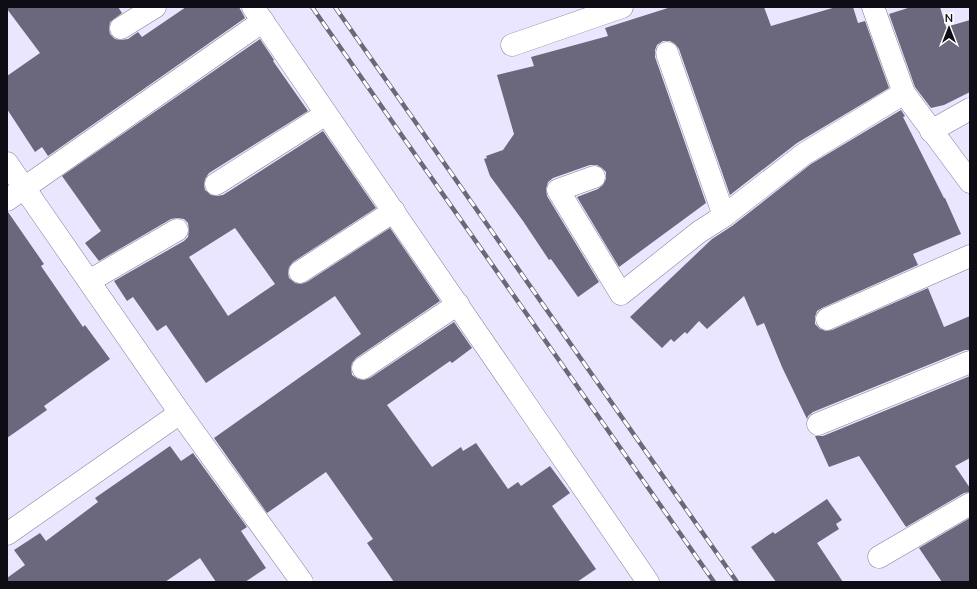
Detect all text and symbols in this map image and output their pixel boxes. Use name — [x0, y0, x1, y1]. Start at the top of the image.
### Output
north arrow — [929, 8, 969, 48]
text: N — [945, 11, 953, 25]

